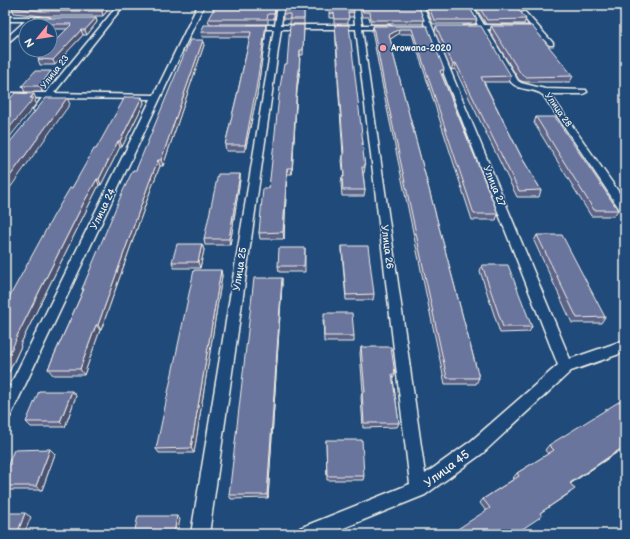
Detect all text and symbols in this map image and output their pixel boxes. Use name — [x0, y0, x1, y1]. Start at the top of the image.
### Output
north arrow — [18, 18, 58, 58]
text: N — [22, 36, 37, 50]
marker: Arowana-2020 — [378, 43, 388, 53]
place label: Arowana-2020 — [390, 43, 452, 54]
street label: Улица 23 — [38, 53, 72, 91]
street label: Улица 28 — [542, 91, 574, 129]
street label: Улица 27 — [480, 164, 508, 208]
street label: Улица 24 — [88, 187, 118, 231]
street label: Улица 26 — [378, 224, 396, 270]
street label: Улица 25 — [231, 246, 249, 292]
street label: Улица 45 — [421, 447, 473, 491]

